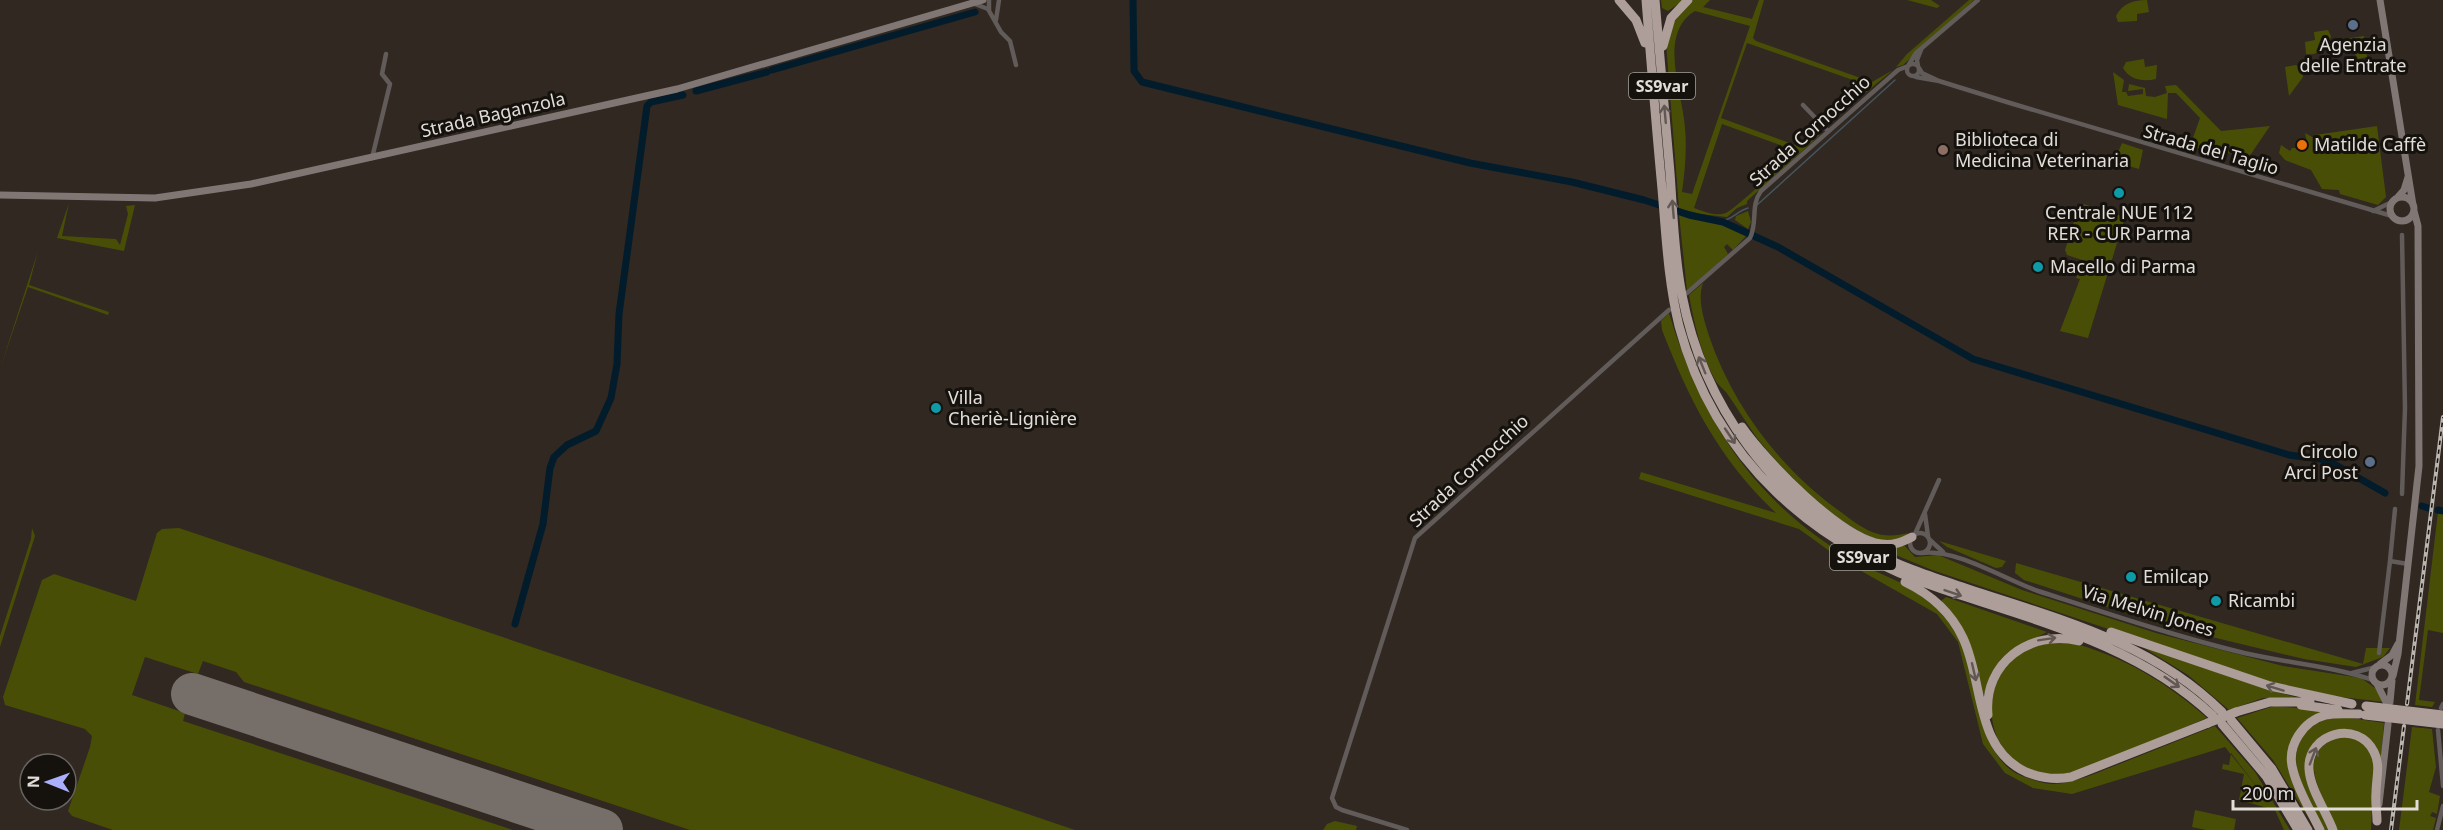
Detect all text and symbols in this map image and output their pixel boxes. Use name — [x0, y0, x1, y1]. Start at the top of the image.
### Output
marker: Agenzia delle Entrate — [2346, 18, 2360, 32]
place label: Agenzia delle Entrate — [2300, 32, 2406, 77]
street label: Strada Cornocchio — [1744, 69, 1875, 191]
road number: SS9var — [1629, 73, 1695, 99]
street label: Strada Baganzola — [418, 86, 567, 142]
one-way arrow — [1659, 105, 1670, 124]
street label: Strada del Taglio — [2141, 118, 2282, 180]
place label: Biblioteca di Medicina Veterinaria — [1955, 127, 2129, 172]
place label: Matilde Caffè — [2314, 132, 2426, 156]
marker: Matilde Caffè — [2295, 138, 2309, 152]
marker: Biblioteca di Medicina Veterinaria — [1936, 143, 1950, 157]
marker: Centrale NUE 112 RER - CUR Parma — [2112, 186, 2126, 200]
one-way arrow — [1667, 200, 1678, 220]
place label: Centrale NUE 112 RER - CUR Parma — [2045, 200, 2193, 245]
place label: Macello di Parma — [2050, 254, 2196, 278]
marker: Macello di Parma — [2031, 260, 2045, 274]
one-way arrow — [1696, 356, 1707, 375]
place label: Villa Cheriè-Lignière — [948, 385, 1077, 430]
marker: Villa Cheriè-Lignière — [929, 401, 943, 415]
street label: Strada Cornocchio — [1403, 409, 1533, 532]
one-way arrow — [1724, 428, 1736, 444]
place label: Circolo Arci Post — [2285, 439, 2358, 484]
marker: Circolo Arci Post — [2363, 455, 2377, 469]
road number: SS9var — [1830, 544, 1896, 570]
place label: Emilcap — [2143, 564, 2209, 588]
marker: Emilcap — [2124, 570, 2138, 584]
street label: Via Melvin Jones — [2079, 579, 2217, 641]
one-way arrow — [1943, 588, 1962, 599]
place label: Ricambi — [2228, 588, 2295, 612]
marker: Ricambi — [2209, 594, 2223, 608]
one-way arrow — [2037, 634, 2057, 645]
one-way arrow — [1968, 662, 1980, 681]
one-way arrow — [2163, 676, 2179, 688]
one-way arrow — [2266, 682, 2285, 693]
one-way arrow — [2308, 747, 2319, 766]
north arrow — [18, 752, 78, 812]
scale bar — [2233, 773, 2418, 811]
text: N — [22, 775, 44, 788]
text: 200 m — [2242, 781, 2294, 805]

